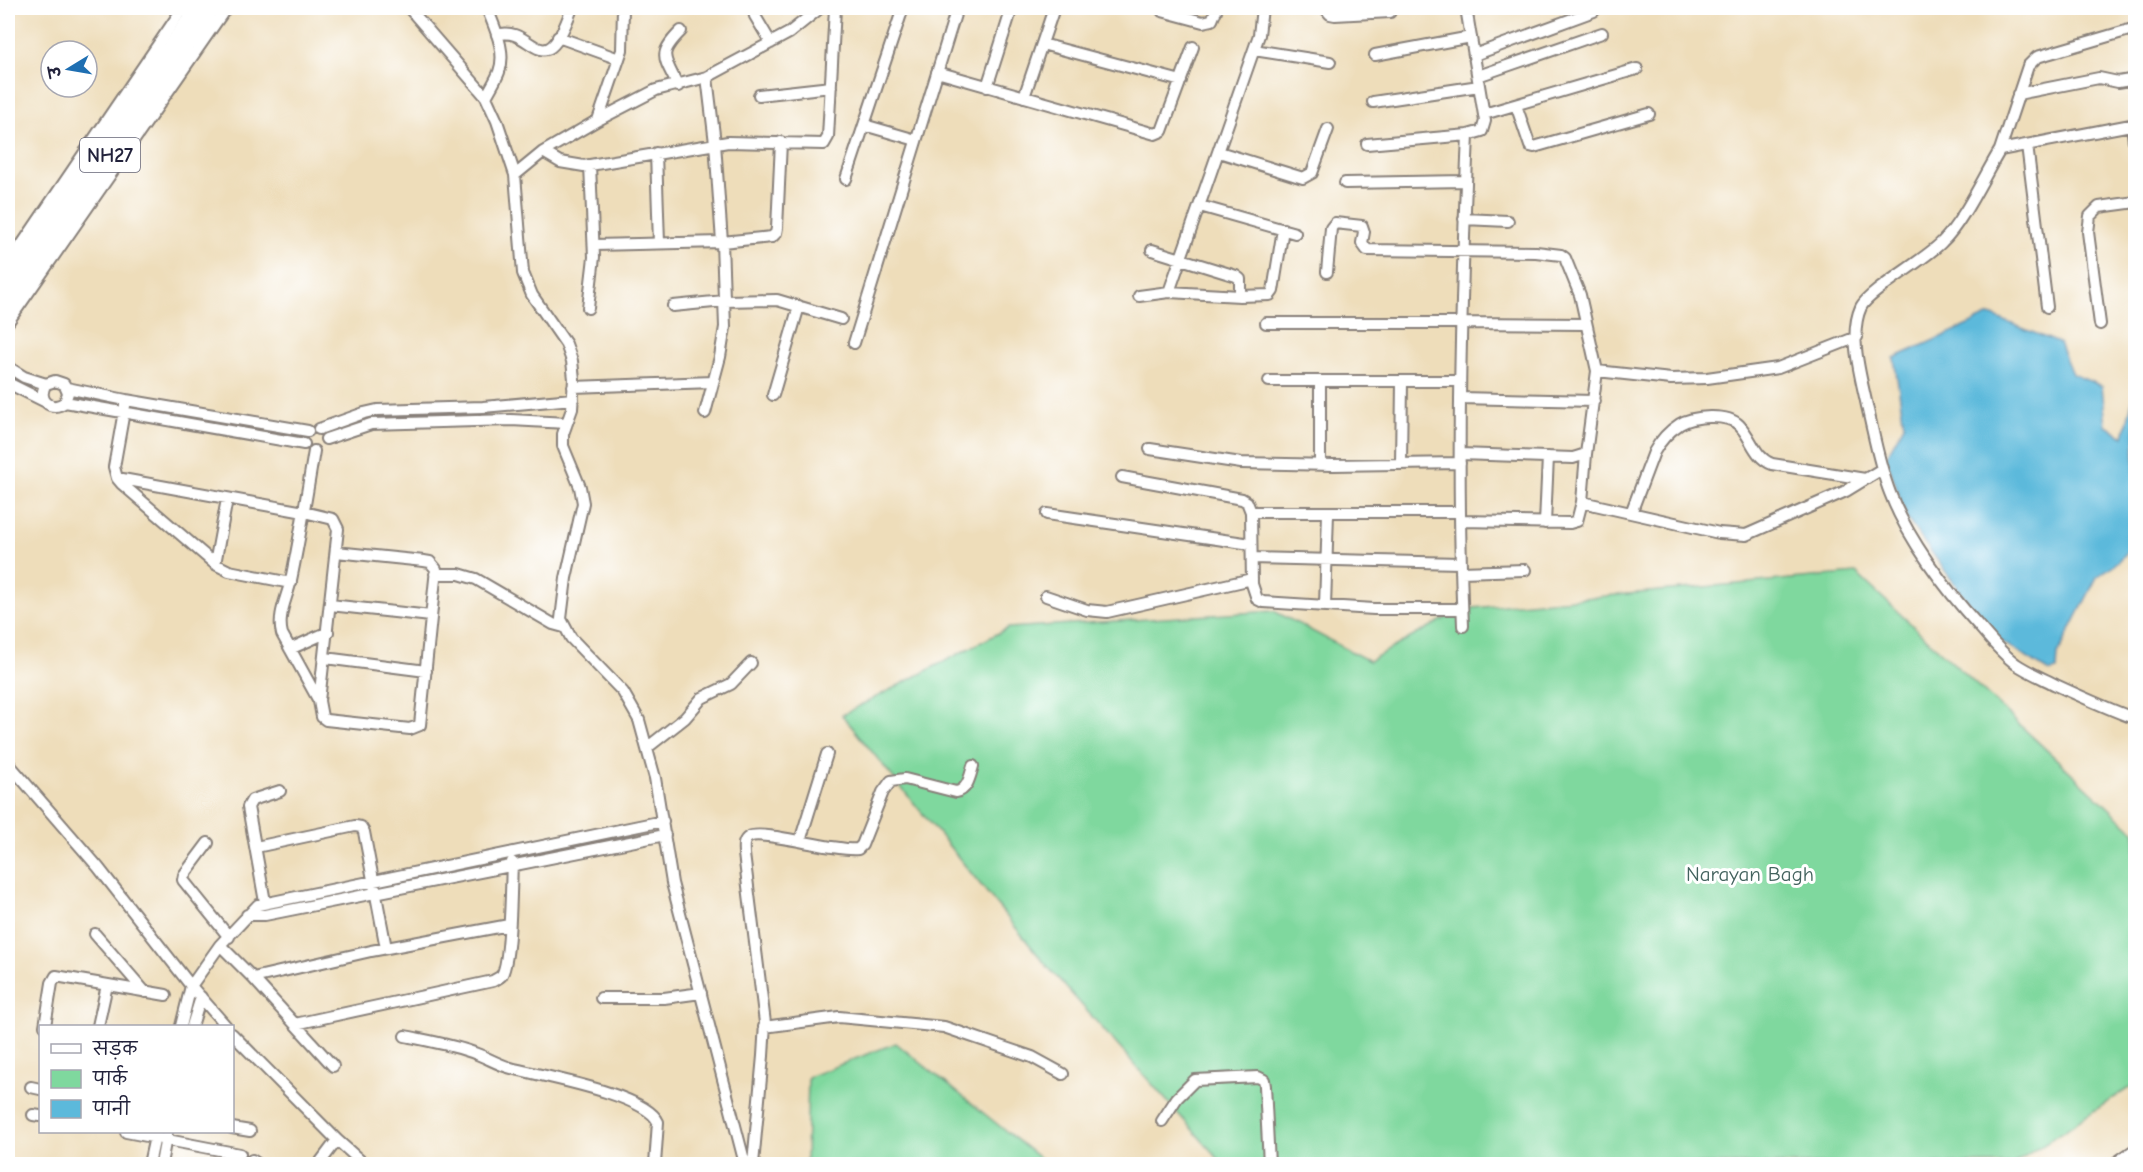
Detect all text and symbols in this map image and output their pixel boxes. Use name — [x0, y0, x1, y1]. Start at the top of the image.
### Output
north arrow — [39, 39, 99, 99]
text: उ — [45, 63, 65, 81]
road number: NH27 — [80, 138, 140, 172]
park label: Narayan Bagh — [1686, 862, 1814, 886]
legend — [39, 1025, 234, 1133]
text: सड़क — [92, 1039, 138, 1060]
text: पार्क — [92, 1065, 128, 1090]
text: पानी — [92, 1095, 131, 1120]

